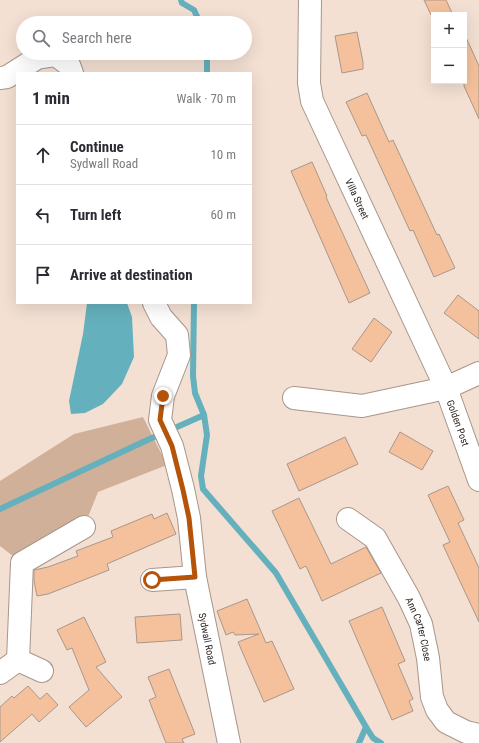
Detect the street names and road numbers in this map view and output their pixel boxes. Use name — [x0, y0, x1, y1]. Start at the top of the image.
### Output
street label: Villa Street — [343, 177, 371, 221]
street label: Golden Post — [445, 399, 471, 448]
street label: Ann Carter Close — [403, 596, 433, 662]
street label: Sydwall Road — [196, 612, 218, 666]

